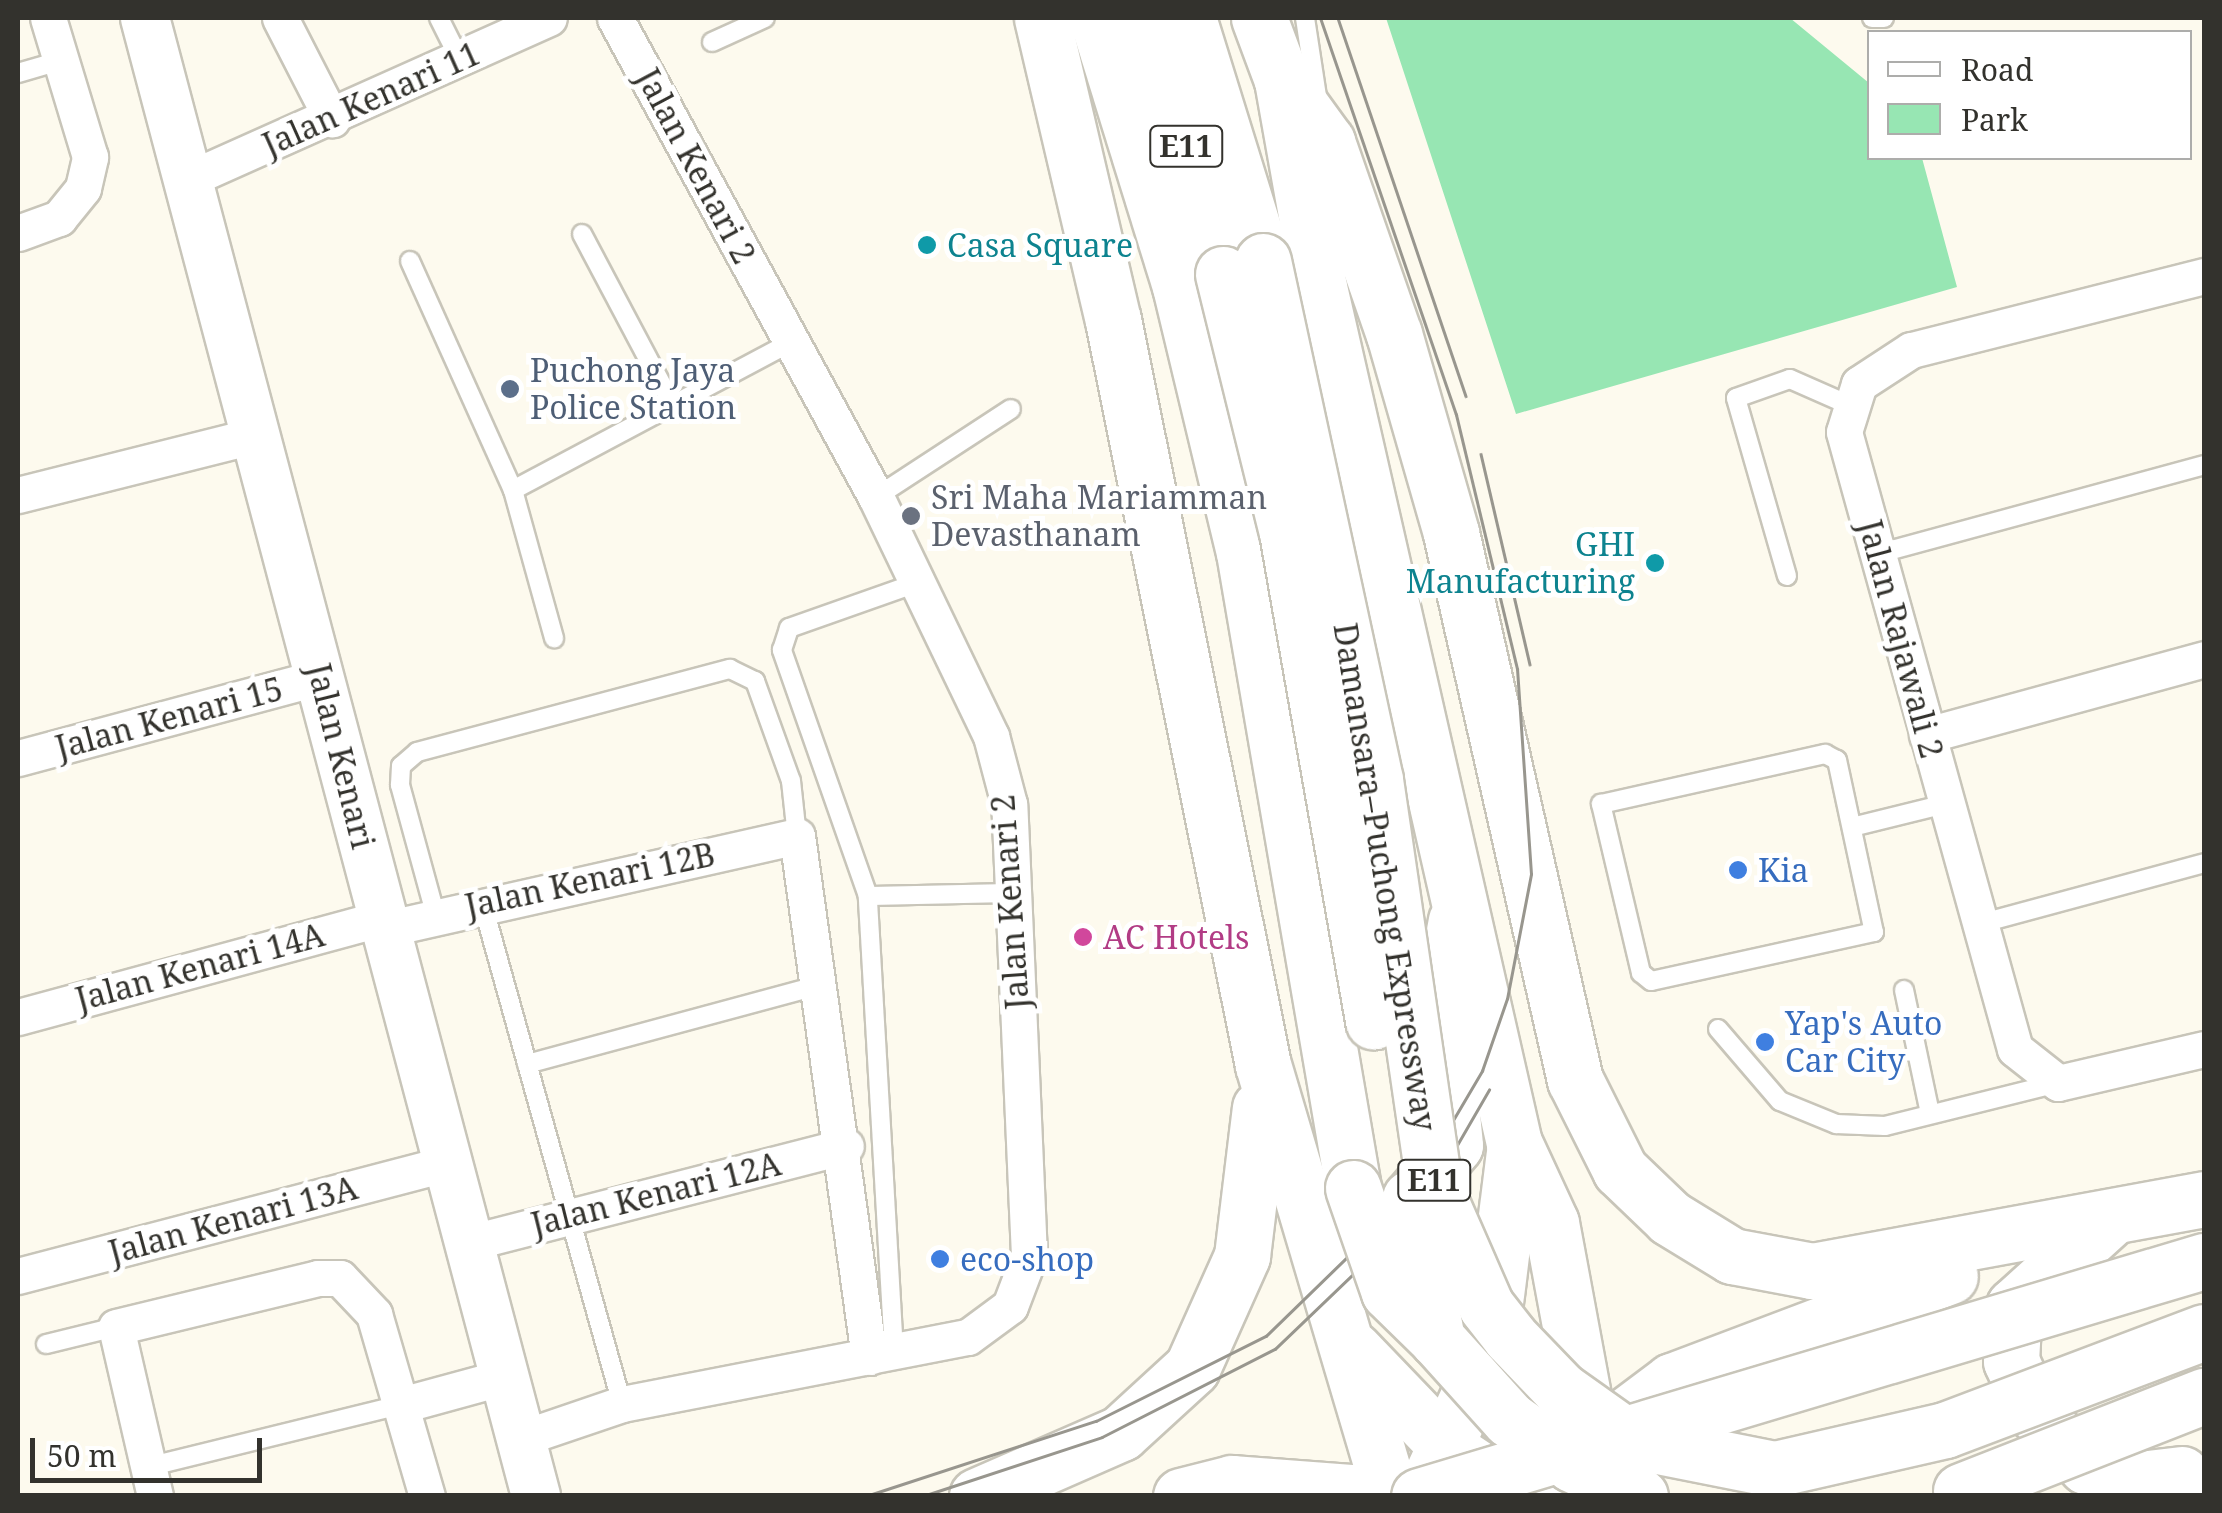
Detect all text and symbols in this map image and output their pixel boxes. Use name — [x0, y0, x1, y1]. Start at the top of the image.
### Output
legend — [1867, 30, 2192, 160]
street label: Jalan Kenari 11 — [257, 34, 485, 164]
text: Road — [1961, 49, 2033, 90]
street label: Jalan Kenari 2 — [628, 62, 764, 270]
text: Park — [1961, 99, 2028, 140]
road number: E11 — [1148, 121, 1224, 171]
place label: Casa Square — [947, 226, 1133, 264]
marker: Casa Square — [916, 234, 938, 256]
place label: Puchong Jaya Police Station — [530, 352, 736, 427]
marker: Puchong Jaya Police Station — [499, 378, 521, 400]
place label: Sri Maha Mariamman Devasthanam — [931, 479, 1267, 554]
marker: Sri Maha Mariamman Devasthanam — [900, 505, 922, 527]
street label: Jalan Rajawali 2 — [1851, 516, 1951, 762]
place label: GHI Manufacturing — [1406, 526, 1635, 601]
marker: GHI Manufacturing — [1644, 552, 1666, 574]
street label: Damansara–Puchong Expressway — [1326, 620, 1444, 1134]
street label: Jalan Kenari — [299, 660, 383, 852]
street label: Jalan Kenari 15 — [51, 669, 287, 767]
street label: Jalan Kenari 2 — [983, 793, 1037, 1011]
street label: Jalan Kenari 12B — [462, 835, 718, 925]
place label: Kia — [1758, 851, 1809, 889]
marker: Kia — [1727, 859, 1749, 881]
street label: Jalan Kenari 14A — [71, 915, 329, 1019]
place label: AC Hotels — [1103, 918, 1249, 956]
marker: AC Hotels — [1072, 926, 1094, 948]
place label: Yap's Auto Car City — [1785, 1005, 1943, 1080]
marker: Yap's Auto Car City — [1754, 1031, 1776, 1053]
street label: Jalan Kenari 12A — [527, 1144, 785, 1244]
road number: E11 — [1396, 1155, 1472, 1205]
street label: Jalan Kenari 13A — [104, 1168, 362, 1272]
place label: eco-shop — [960, 1240, 1094, 1278]
marker: eco-shop — [929, 1248, 951, 1270]
scale bar — [35, 1418, 268, 1480]
text: 50 m — [47, 1435, 117, 1476]

